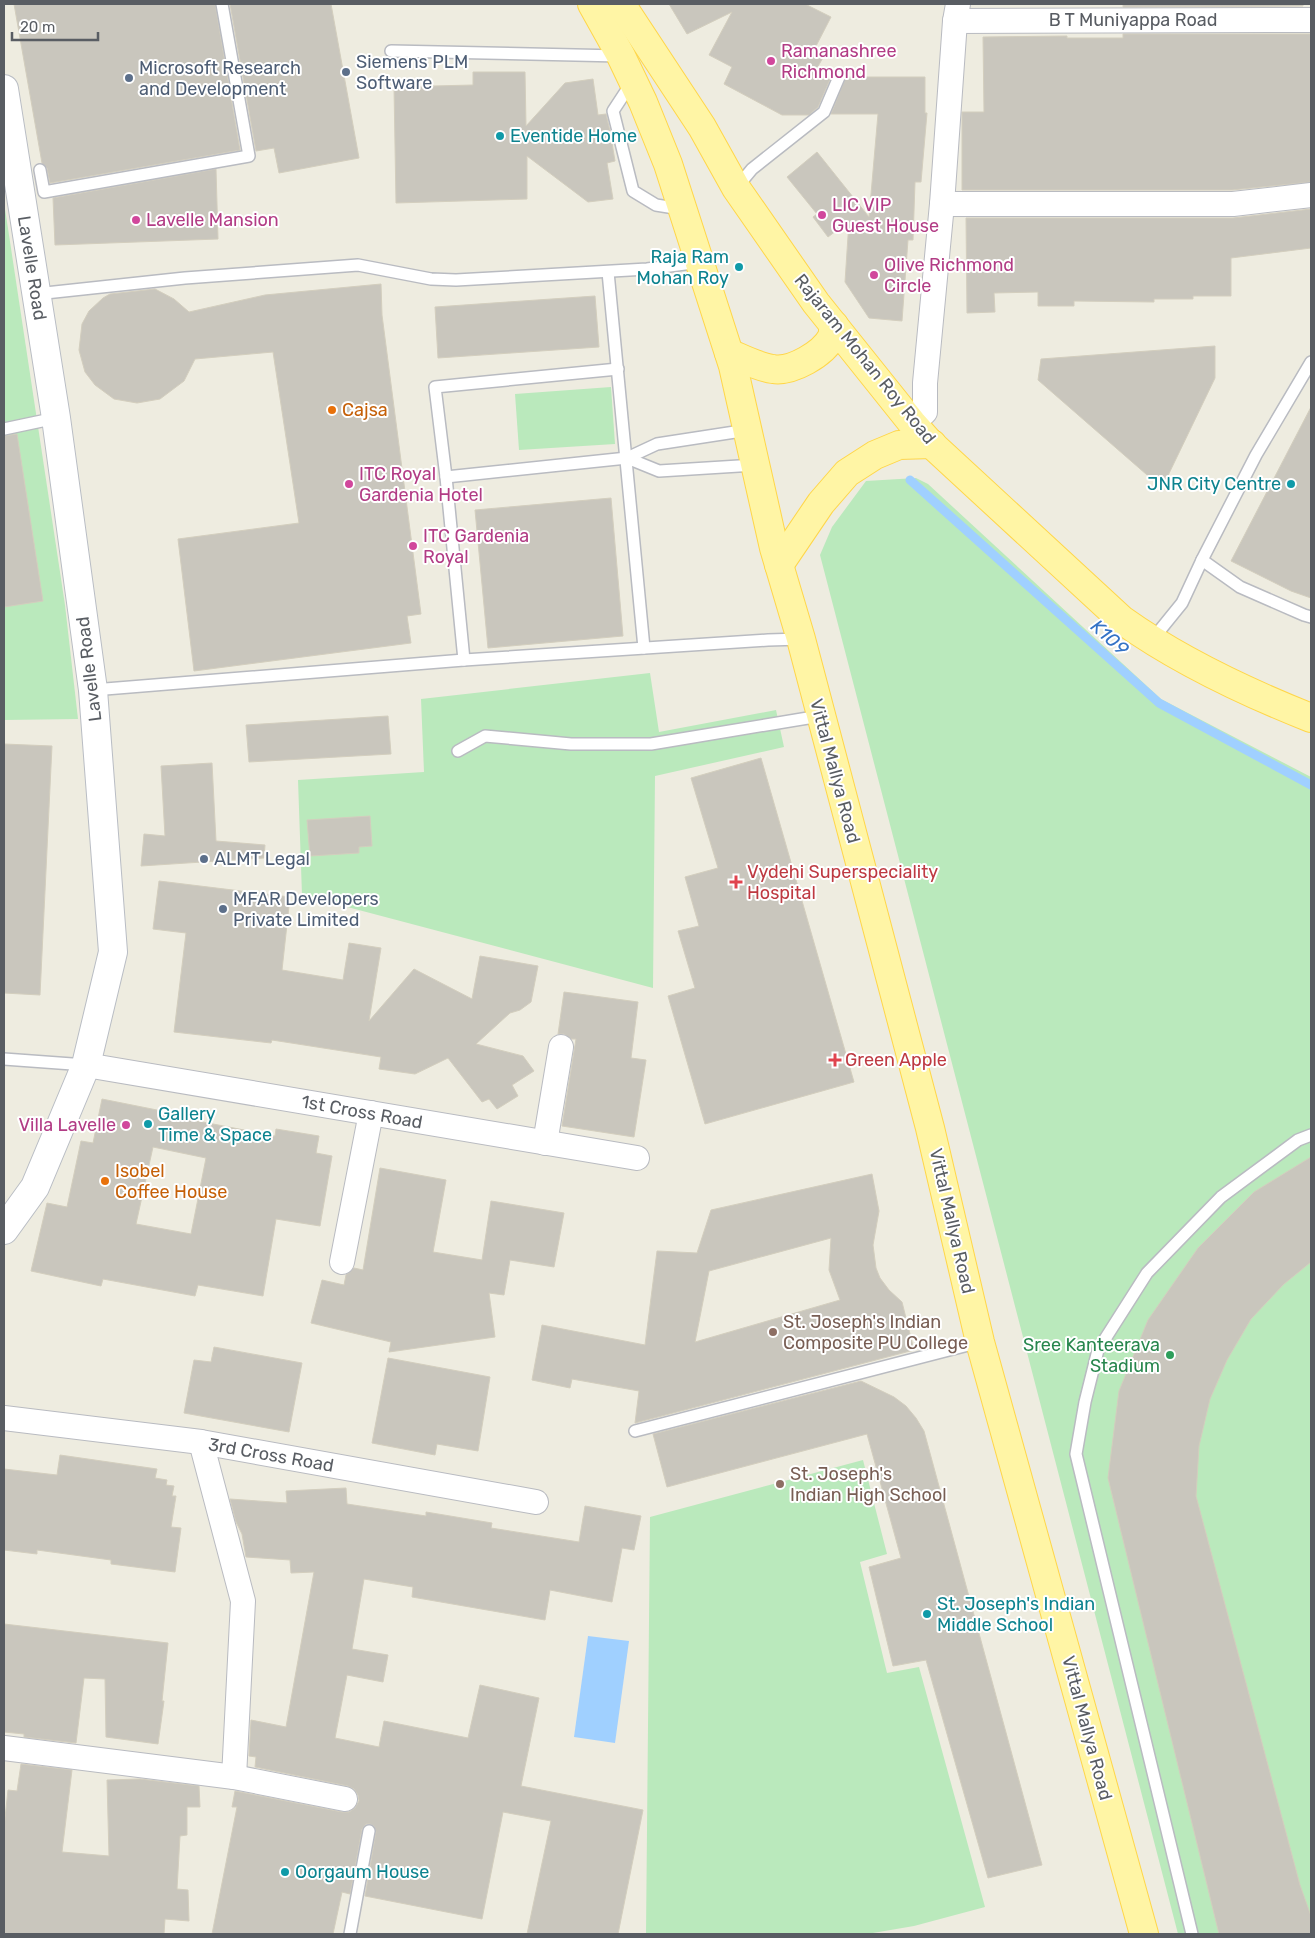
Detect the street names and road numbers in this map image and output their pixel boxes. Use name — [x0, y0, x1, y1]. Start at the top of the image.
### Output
street label: B T Muniyappa Road — [1049, 9, 1217, 31]
street label: Lavelle Road — [13, 214, 51, 322]
street label: Rajaram Mohan Roy Road — [790, 270, 940, 448]
street label: Lavelle Road — [72, 615, 106, 723]
street label: Vittal Mallya Road — [805, 696, 865, 846]
street label: 1st Cross Road — [300, 1091, 424, 1133]
street label: Vittal Mallya Road — [925, 1146, 979, 1296]
street label: 3rd Cross Road — [207, 1433, 335, 1477]
street label: Vittal Mallya Road — [1057, 1653, 1117, 1803]

